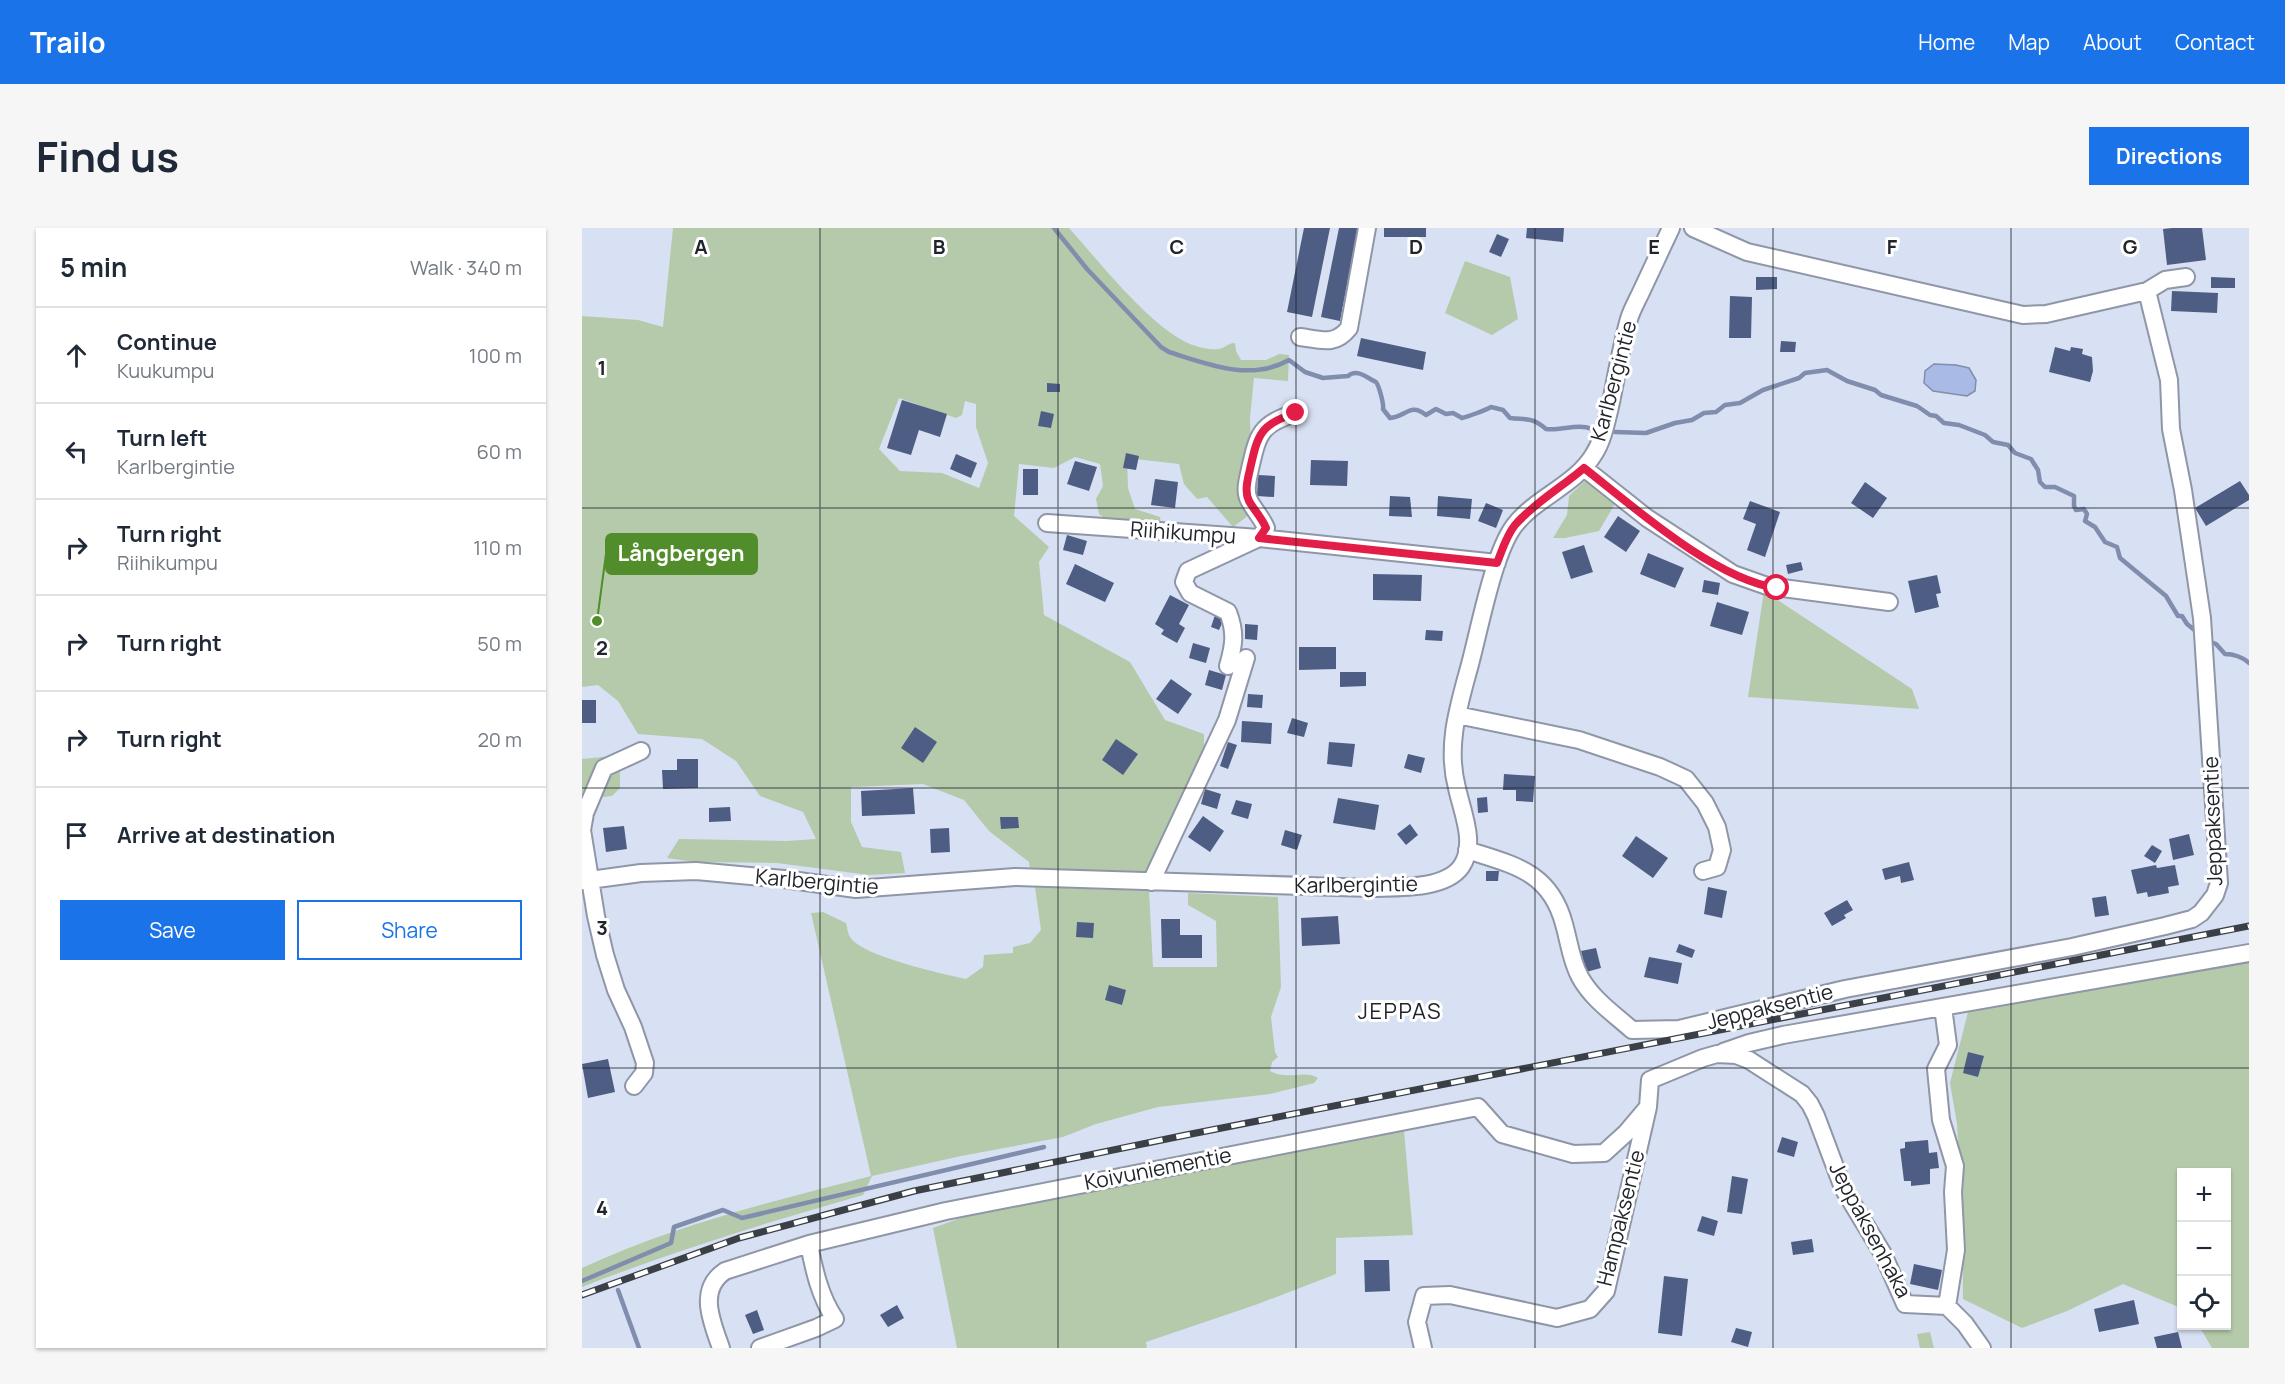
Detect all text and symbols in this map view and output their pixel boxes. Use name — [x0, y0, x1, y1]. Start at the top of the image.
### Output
text: Trailo — [30, 23, 106, 61]
text: Home — [1918, 28, 1975, 56]
text: Map — [2008, 28, 2050, 56]
text: About — [2083, 28, 2142, 56]
text: Contact — [2175, 28, 2255, 56]
text: Find us — [36, 127, 179, 185]
button: Directions — [2089, 127, 2249, 185]
text: A — [694, 233, 708, 260]
text: B — [933, 233, 946, 260]
text: C — [1170, 233, 1184, 260]
text: D — [1409, 233, 1423, 260]
text: E — [1648, 233, 1660, 260]
text: F — [1887, 233, 1898, 260]
text: G — [2123, 233, 2138, 260]
text: 5 min — [60, 249, 127, 285]
text: Walk · 340 m — [410, 254, 522, 281]
street label: Karlbergintie — [1583, 317, 1643, 444]
text: Continue — [117, 327, 217, 357]
icon: ahead — [60, 339, 93, 372]
text: 100 m — [469, 342, 522, 369]
text: 1 — [598, 354, 606, 381]
text: Kuukumpu — [117, 357, 214, 384]
route end — [1282, 399, 1308, 425]
text: Turn left — [117, 423, 207, 453]
icon: left — [60, 435, 93, 468]
text: 60 m — [476, 438, 522, 465]
text: Karlbergintie — [117, 453, 235, 480]
street label: Riihikumpu — [1129, 514, 1237, 550]
text: Turn right — [117, 519, 222, 549]
icon: right — [60, 531, 93, 564]
text: 110 m — [473, 534, 522, 561]
callout: Långbergen — [606, 534, 757, 574]
text: Långbergen — [617, 538, 745, 568]
text: Riihikumpu — [117, 549, 218, 576]
route start — [1763, 574, 1789, 600]
icon: right — [60, 627, 93, 660]
text: Turn right — [117, 628, 222, 658]
text: 50 m — [477, 630, 522, 657]
text: 2 — [596, 634, 608, 661]
icon: right — [60, 723, 93, 756]
text: Turn right — [117, 724, 222, 754]
text: 20 m — [477, 726, 522, 753]
street label: Jeppaksentie — [2196, 756, 2228, 886]
icon: arrive — [60, 819, 93, 852]
text: Arrive at destination — [117, 820, 335, 850]
street label: Karlbergintie — [754, 862, 880, 900]
street label: Karlbergintie — [1294, 869, 1418, 899]
button: Save — [60, 900, 285, 960]
button: Share — [297, 900, 522, 960]
text: 3 — [596, 914, 608, 941]
street label: Jeppaksentie — [1704, 977, 1836, 1035]
district label: JEPPAS — [1358, 996, 1442, 1026]
street label: Koivuniementie — [1082, 1140, 1234, 1196]
street label: Hampaksentie — [1590, 1147, 1650, 1289]
street label: Jeppaksenhaka — [1823, 1157, 1918, 1302]
map controls — [2177, 1168, 2231, 1330]
button: + — [2177, 1168, 2231, 1222]
text: 4 — [596, 1194, 608, 1221]
button: − — [2177, 1222, 2231, 1276]
button: locate — [2177, 1276, 2231, 1330]

